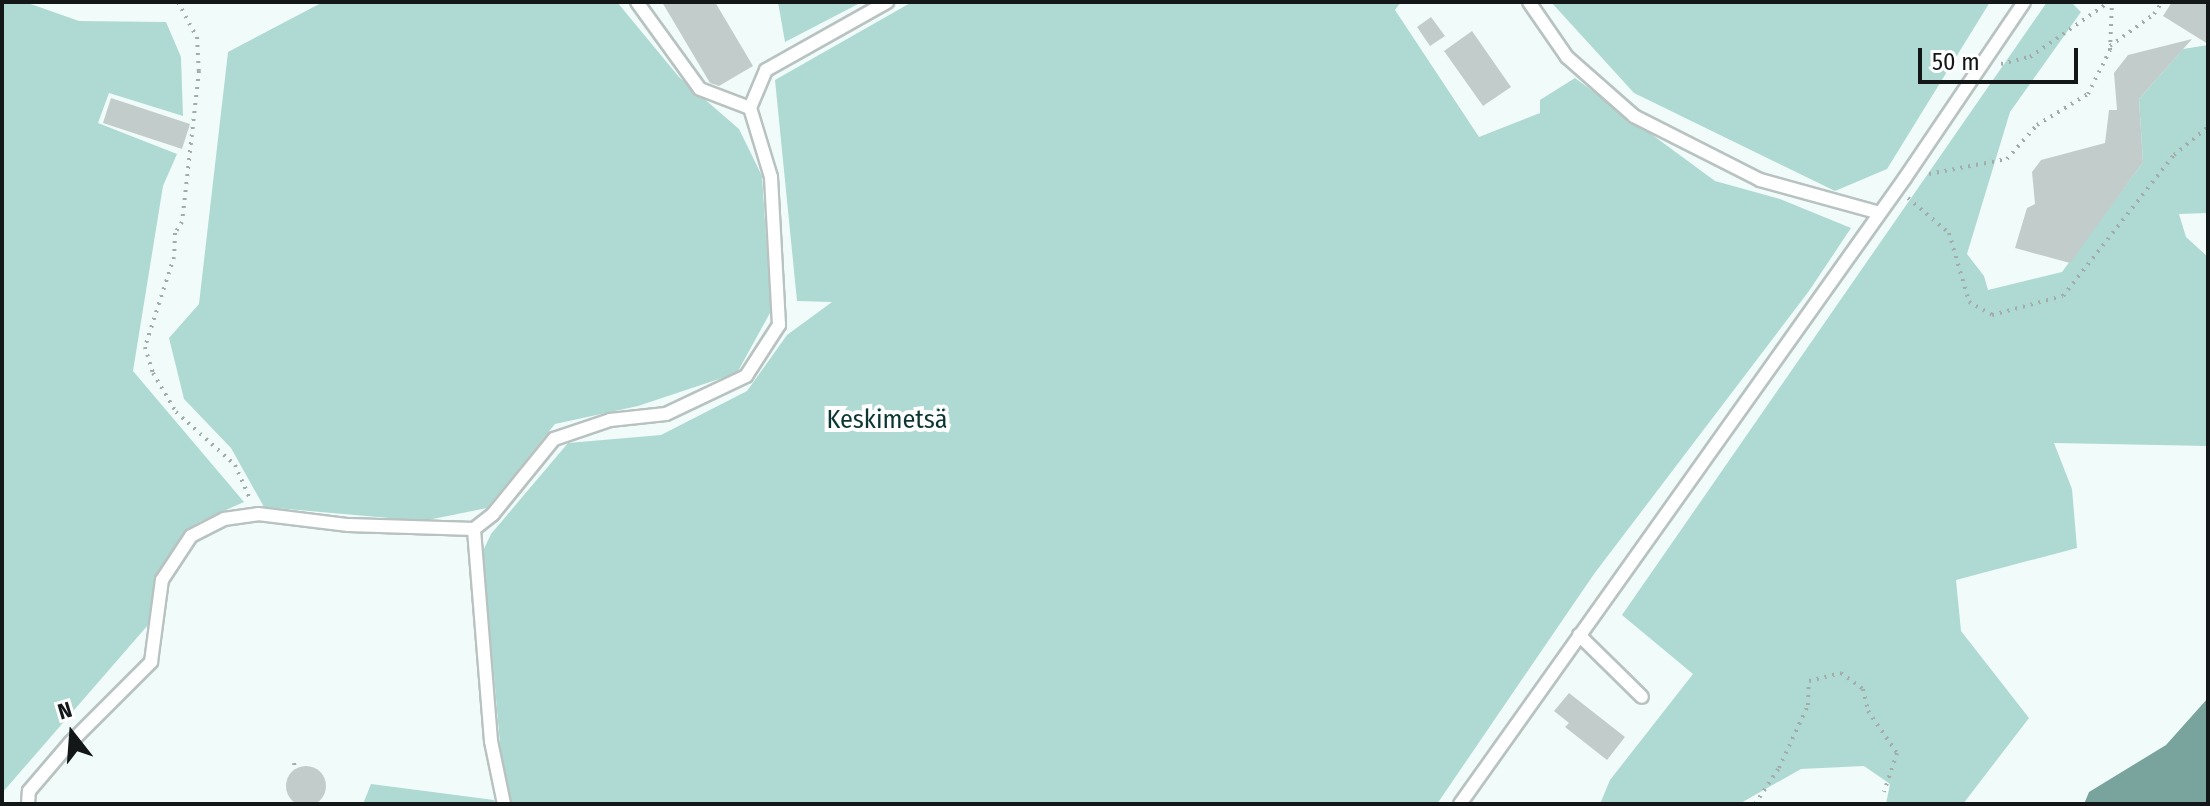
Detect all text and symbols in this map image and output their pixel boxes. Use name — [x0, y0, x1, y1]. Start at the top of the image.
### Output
scale bar — [1922, 32, 2082, 82]
text: 50 m — [1932, 48, 1980, 76]
park label: Keskimetsä — [826, 404, 948, 436]
north arrow — [32, 694, 112, 774]
text: N — [55, 696, 75, 725]

